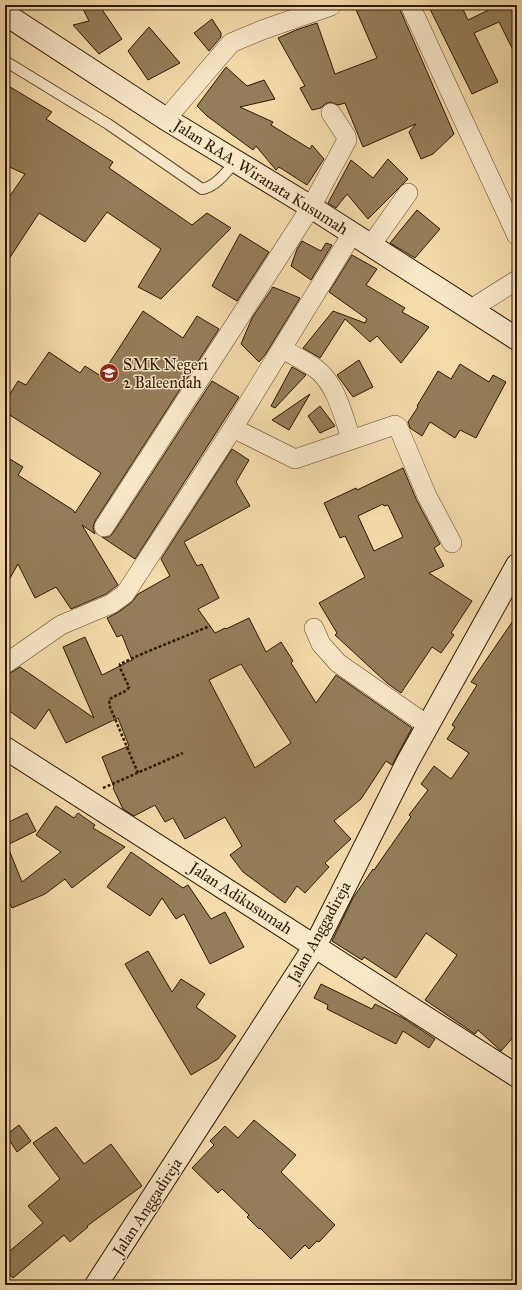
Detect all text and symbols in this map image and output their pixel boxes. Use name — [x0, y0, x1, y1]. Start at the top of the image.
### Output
street label: Jalan RAA. Wiranata Kusumah — [168, 114, 352, 240]
place label: SMK Negeri 2 Baleendah — [123, 355, 209, 392]
school or university icon: SMK Negeri 2 Baleendah — [98, 362, 120, 384]
street label: Jalan Adikusumah — [184, 857, 296, 939]
street label: Jalan Anggadireja — [282, 878, 356, 988]
street label: Jalan Anggadireja — [107, 1154, 187, 1262]

